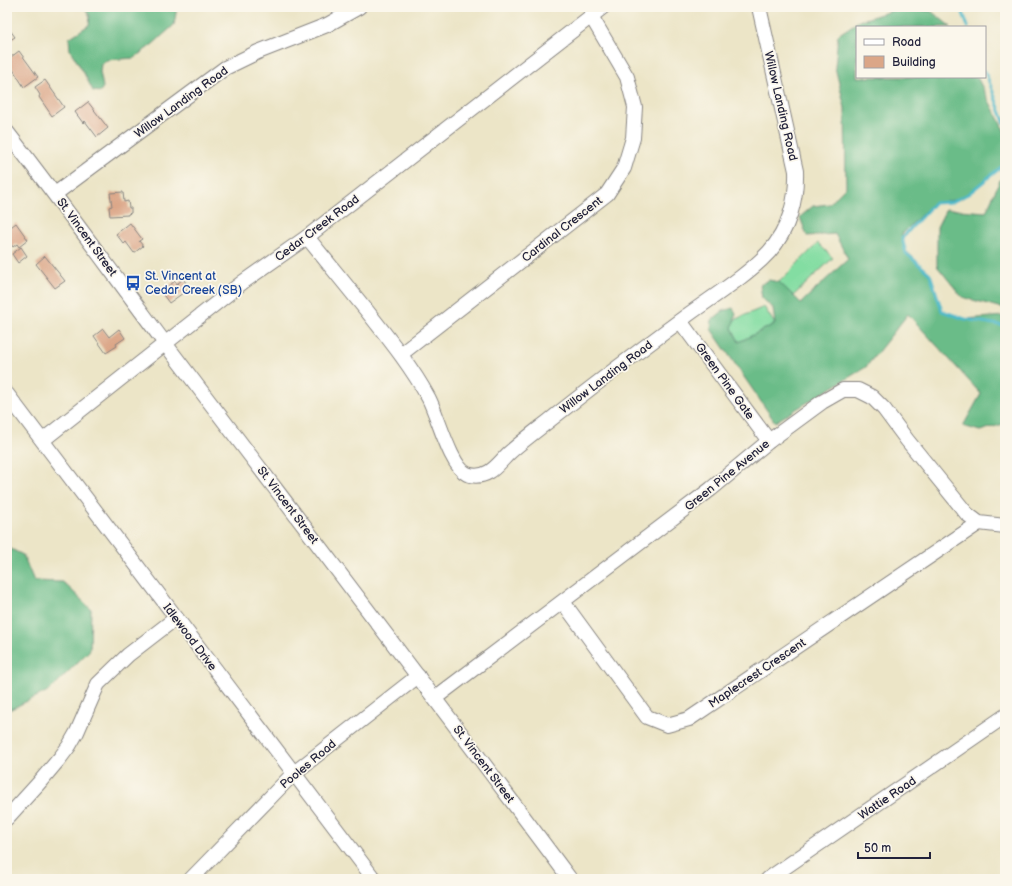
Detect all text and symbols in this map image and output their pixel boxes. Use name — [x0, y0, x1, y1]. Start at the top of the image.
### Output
legend — [856, 26, 986, 78]
text: Road — [892, 35, 921, 50]
street label: Willow Landing Road — [761, 50, 800, 163]
text: Building — [892, 55, 936, 70]
street label: Willow Landing Road — [131, 63, 231, 141]
street label: Cedar Creek Road — [272, 192, 363, 265]
street label: Cardinal Crescent — [519, 193, 606, 266]
street label: St. Vincent Street — [53, 195, 120, 280]
place label: St. Vincent at Cedar Creek (SB) — [145, 269, 242, 298]
bus stop icon: St. Vincent at Cedar Creek (SB) — [124, 274, 142, 292]
street label: Willow Landing Road — [557, 338, 656, 417]
street label: Green Pine Gate — [692, 340, 757, 423]
street label: Green Pine Avenue — [682, 436, 773, 514]
street label: St. Vincent Street — [254, 464, 322, 547]
street label: Idlewood Drive — [159, 601, 220, 674]
street label: Maplecrest Crescent — [706, 635, 809, 711]
street label: St. Vincent Street — [450, 723, 518, 806]
street label: Pooles Road — [277, 737, 340, 792]
street label: Wattie Road — [855, 774, 919, 823]
scale bar — [858, 834, 930, 860]
text: 50 m — [864, 841, 891, 856]

